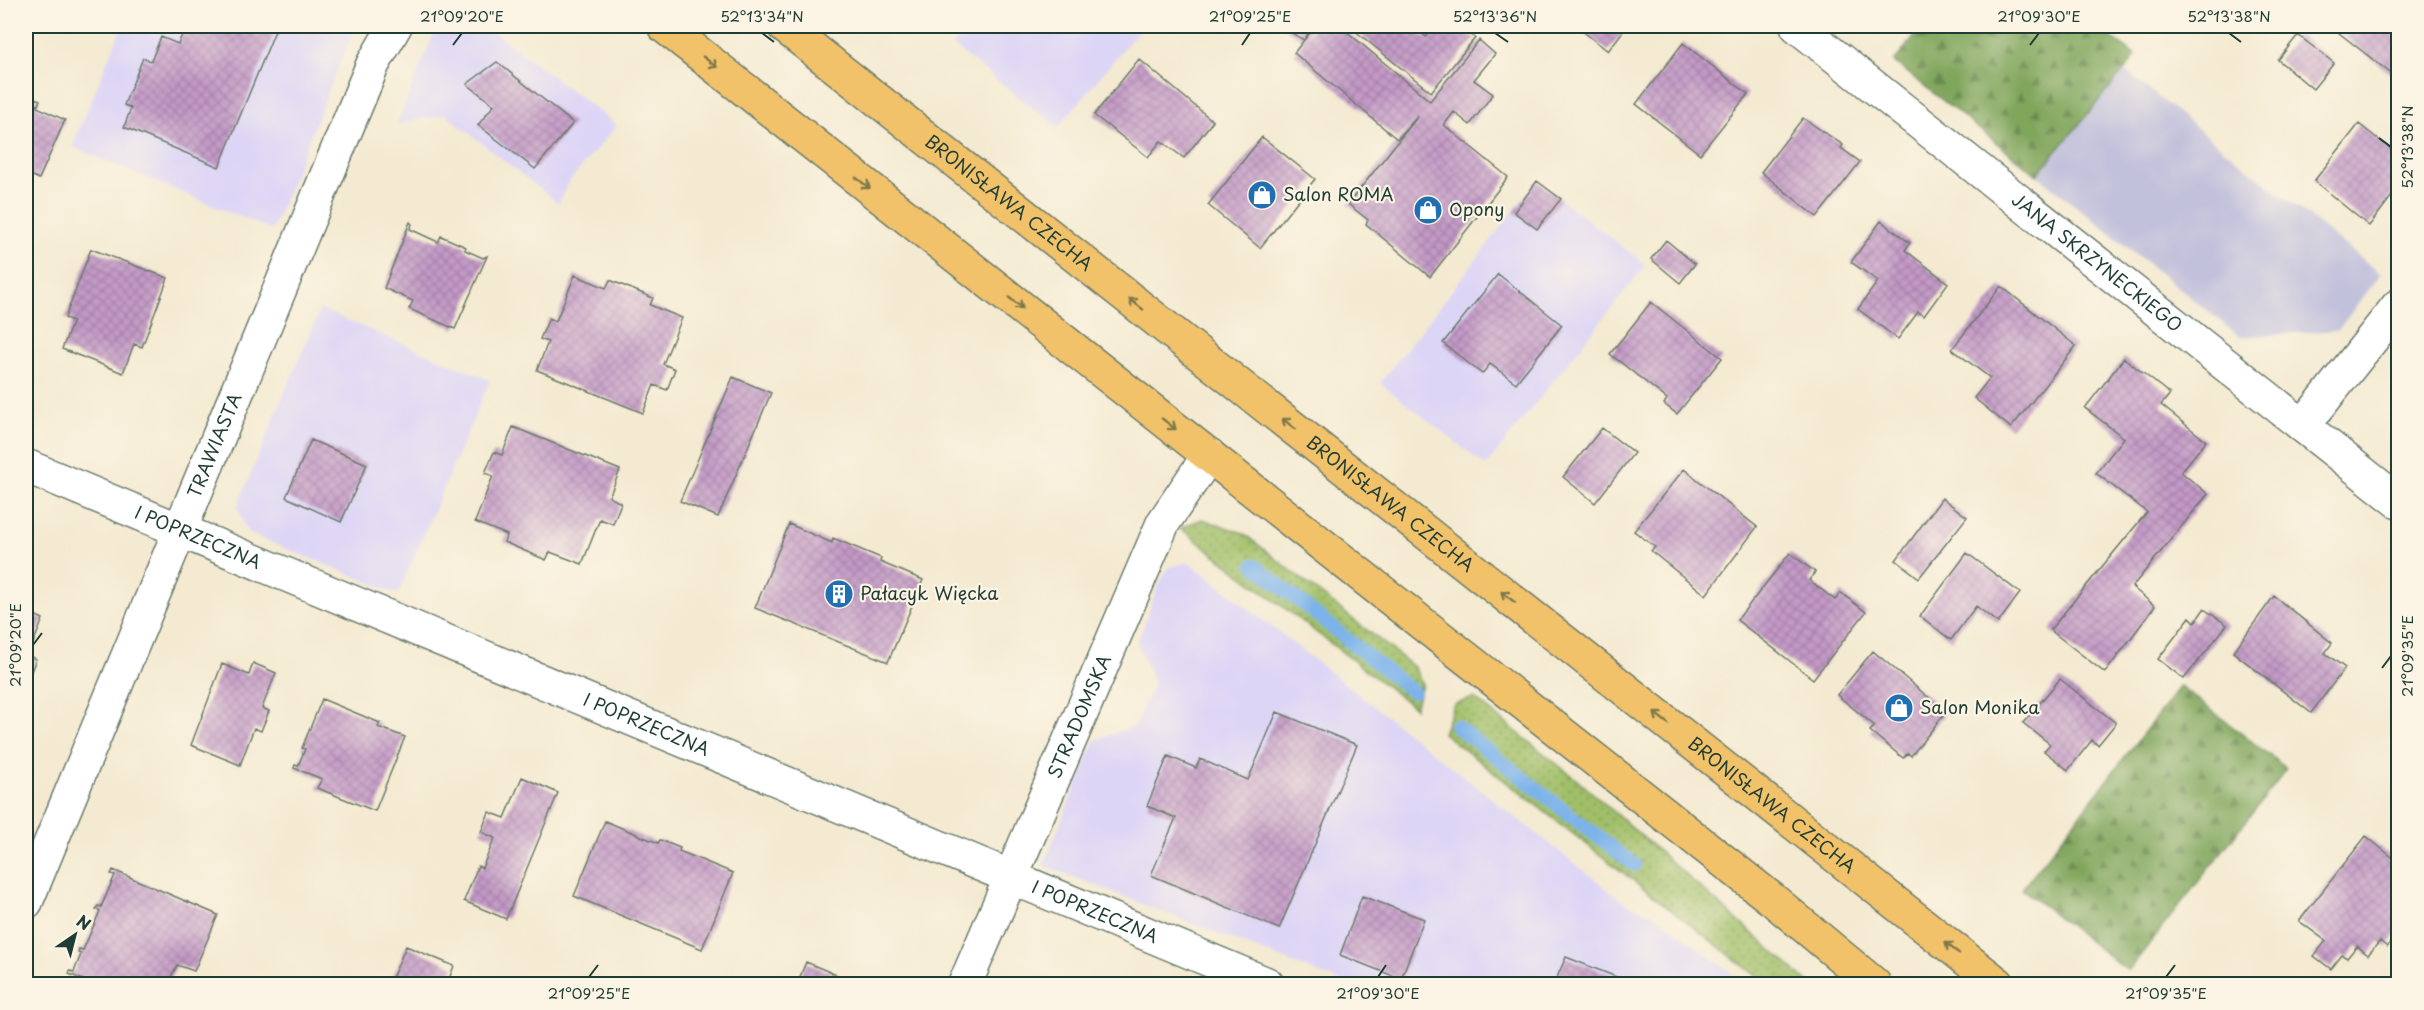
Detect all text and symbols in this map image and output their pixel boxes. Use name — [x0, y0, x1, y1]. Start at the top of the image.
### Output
text: 21°09'20"E — [420, 4, 504, 27]
text: 52°13'34"N — [720, 4, 804, 27]
text: 21°09'25"E — [1209, 4, 1291, 27]
text: 52°13'36"N — [1453, 4, 1537, 27]
text: 21°09'30"E — [1997, 4, 2081, 27]
text: 52°13'38"N — [2187, 4, 2271, 27]
one-way arrow — [702, 55, 718, 68]
text: 52°13'38"N — [2395, 105, 2418, 189]
street label: BRONISŁAWA CZECHA — [920, 127, 1099, 277]
one-way arrow — [855, 176, 871, 189]
shop icon: Salon ROMA — [1246, 179, 1278, 211]
place label: Salon ROMA — [1283, 180, 1394, 207]
street label: JANA SKRZYNECKIEGO — [2007, 186, 2189, 338]
shop icon: Opony — [1412, 194, 1444, 226]
place label: Opony — [1449, 195, 1504, 222]
one-way arrow — [1008, 297, 1024, 310]
one-way arrow — [1129, 297, 1145, 310]
street label: TRAWIASTA — [180, 388, 247, 502]
one-way arrow — [1161, 418, 1177, 430]
one-way arrow — [1282, 418, 1298, 431]
street label: BRONISŁAWA CZECHA — [1301, 428, 1481, 578]
street label: I POPRZECZNA — [131, 498, 266, 575]
building icon: Pałacyk Więcka — [823, 578, 855, 610]
place label: Pałacyk Więcka — [860, 579, 999, 606]
one-way arrow — [1501, 591, 1517, 604]
text: 21°09'20"E — [3, 603, 26, 687]
text: 21°09'35"E — [2395, 615, 2418, 697]
street label: STRADOMSKA — [1040, 650, 1117, 782]
street label: I POPRZECZNA — [579, 685, 714, 762]
shop icon: Salon Monika — [1883, 692, 1915, 724]
place label: Salon Monika — [1920, 693, 2040, 720]
one-way arrow — [1654, 712, 1670, 725]
street label: BRONISŁAWA CZECHA — [1683, 729, 1862, 879]
street label: I POPRZECZNA — [1028, 872, 1163, 949]
north arrow — [45, 905, 105, 965]
text: N — [72, 908, 96, 935]
one-way arrow — [1944, 942, 1960, 955]
text: 21°09'25"E — [548, 981, 630, 1004]
text: 21°09'30"E — [1336, 981, 1420, 1004]
text: 21°09'35"E — [2125, 981, 2207, 1004]

